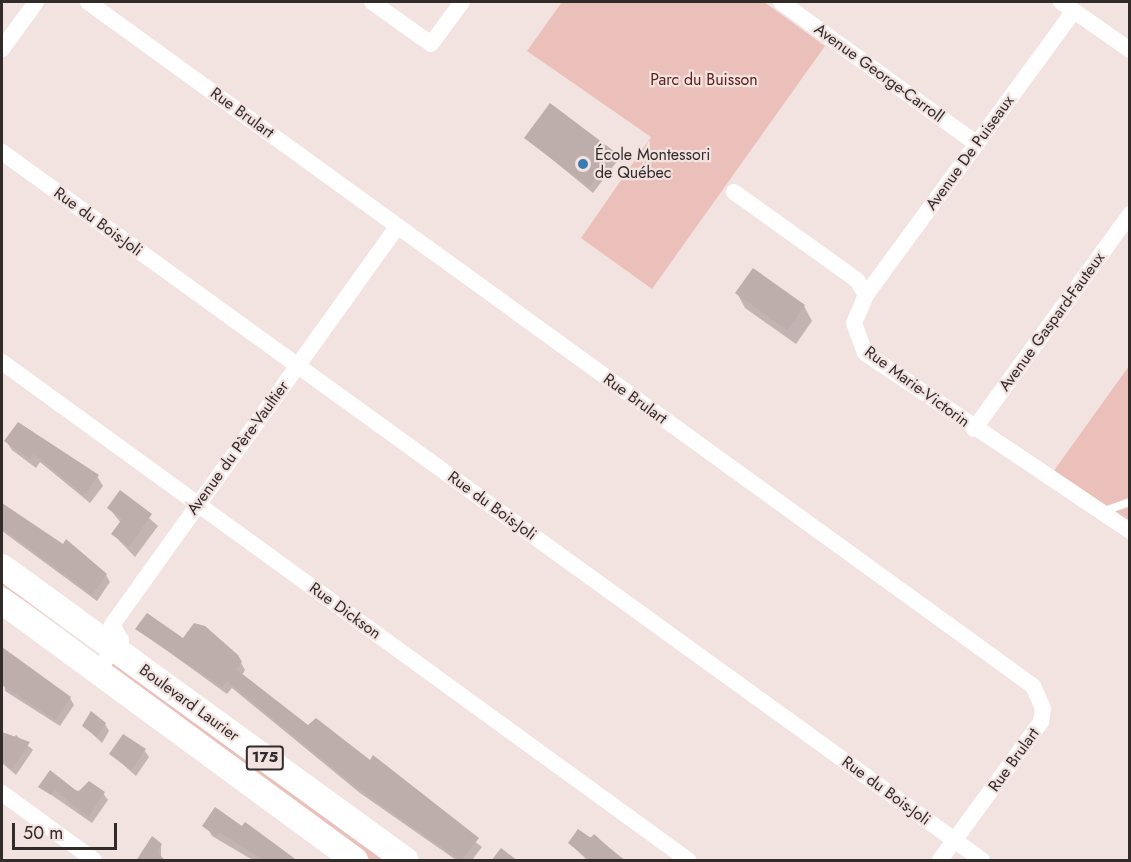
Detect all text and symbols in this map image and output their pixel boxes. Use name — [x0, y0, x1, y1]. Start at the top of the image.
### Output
street label: Avenue George-Carroll — [810, 20, 948, 126]
park label: Parc du Buisson — [650, 70, 758, 90]
street label: Rue Brulart — [206, 84, 278, 142]
street label: Avenue De Puiseaux — [922, 92, 1018, 214]
place label: École Montessori de Québec — [595, 145, 710, 183]
marker: École Montessori de Québec — [576, 157, 590, 171]
street label: Rue du Bois-Joli — [50, 183, 146, 261]
street label: Avenue Gaspard-Fauteux — [995, 249, 1109, 395]
street label: Rue Marie-Victorin — [861, 342, 973, 432]
street label: Rue Brulart — [599, 370, 671, 428]
street label: Avenue du Père-Vaultier — [183, 377, 293, 519]
street label: Rue du Bois-Joli — [444, 467, 540, 545]
street label: Rue Dickson — [305, 579, 385, 643]
street label: Boulevard Laurier — [135, 660, 243, 746]
street label: Rue Brulart — [985, 724, 1043, 796]
road number: 175 — [246, 746, 284, 770]
street label: Rue du Bois-Joli — [838, 752, 934, 830]
scale bar — [15, 811, 120, 849]
text: 50 m — [23, 820, 63, 846]

